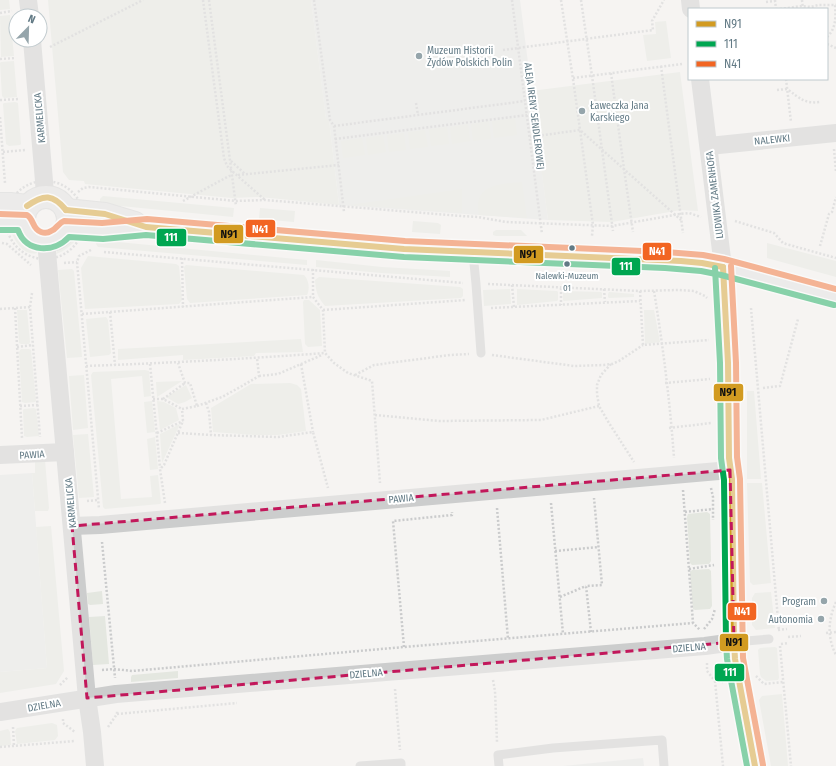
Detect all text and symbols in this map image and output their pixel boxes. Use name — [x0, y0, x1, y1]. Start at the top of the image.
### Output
north arrow — [8, 8, 48, 48]
legend — [688, 8, 828, 80]
text: N — [26, 12, 37, 27]
text: N91 — [724, 17, 742, 31]
text: 111 — [724, 37, 738, 51]
place label: Muzeum Historii Żydów Polskich Polin — [427, 45, 512, 69]
marker: Muzeum Historii Żydów Polskich Polin — [414, 51, 424, 61]
text: N41 — [724, 57, 741, 71]
street label: ALEJA IRENY SENDLEROWEJ — [521, 62, 547, 170]
street label: KARMELICKA — [32, 92, 48, 144]
place label: Ławeczka Jana Karskiego — [590, 100, 649, 124]
marker: Ławeczka Jana Karskiego — [577, 106, 587, 116]
street label: NALEWKI — [754, 132, 791, 148]
street label: LUDWIKA ZAMENHOFA — [704, 150, 726, 239]
line badge: N41 — [245, 219, 276, 238]
text: N41 — [252, 223, 268, 236]
line badge: N91 — [213, 224, 244, 244]
line badge: 111 — [156, 228, 187, 247]
text: N91 — [221, 228, 237, 241]
text: 111 — [164, 231, 178, 244]
line badge: N41 — [642, 242, 672, 261]
unlabelled marker — [567, 243, 577, 253]
line badge: N91 — [513, 245, 544, 264]
text: N41 — [649, 245, 665, 258]
text: N91 — [520, 248, 536, 261]
line badge: 111 — [611, 257, 641, 276]
marker: Nalewki-Muzeum 01 — [562, 259, 572, 269]
text: 111 — [619, 260, 633, 273]
place label: Nalewki-Muzeum 01 — [536, 271, 599, 293]
line badge: N91 — [713, 383, 744, 402]
text: N91 — [720, 386, 736, 399]
street label: PAWIA — [19, 448, 46, 462]
street label: KARMELICKA — [63, 477, 79, 529]
street label: PAWIA — [388, 492, 415, 506]
place label: Program — [782, 596, 816, 608]
marker: Program — [819, 596, 829, 606]
line badge: N41 — [727, 602, 757, 621]
text: N41 — [734, 605, 750, 618]
place label: Autonomia — [768, 614, 813, 626]
marker: Autonomia — [816, 614, 826, 624]
line badge: N91 — [719, 633, 749, 652]
text: N91 — [726, 636, 742, 649]
street label: DZIELNA — [672, 641, 707, 655]
line badge: 111 — [714, 663, 745, 682]
text: 111 — [723, 666, 737, 679]
street label: DZIELNA — [349, 667, 384, 681]
street label: DZIELNA — [27, 697, 62, 715]

